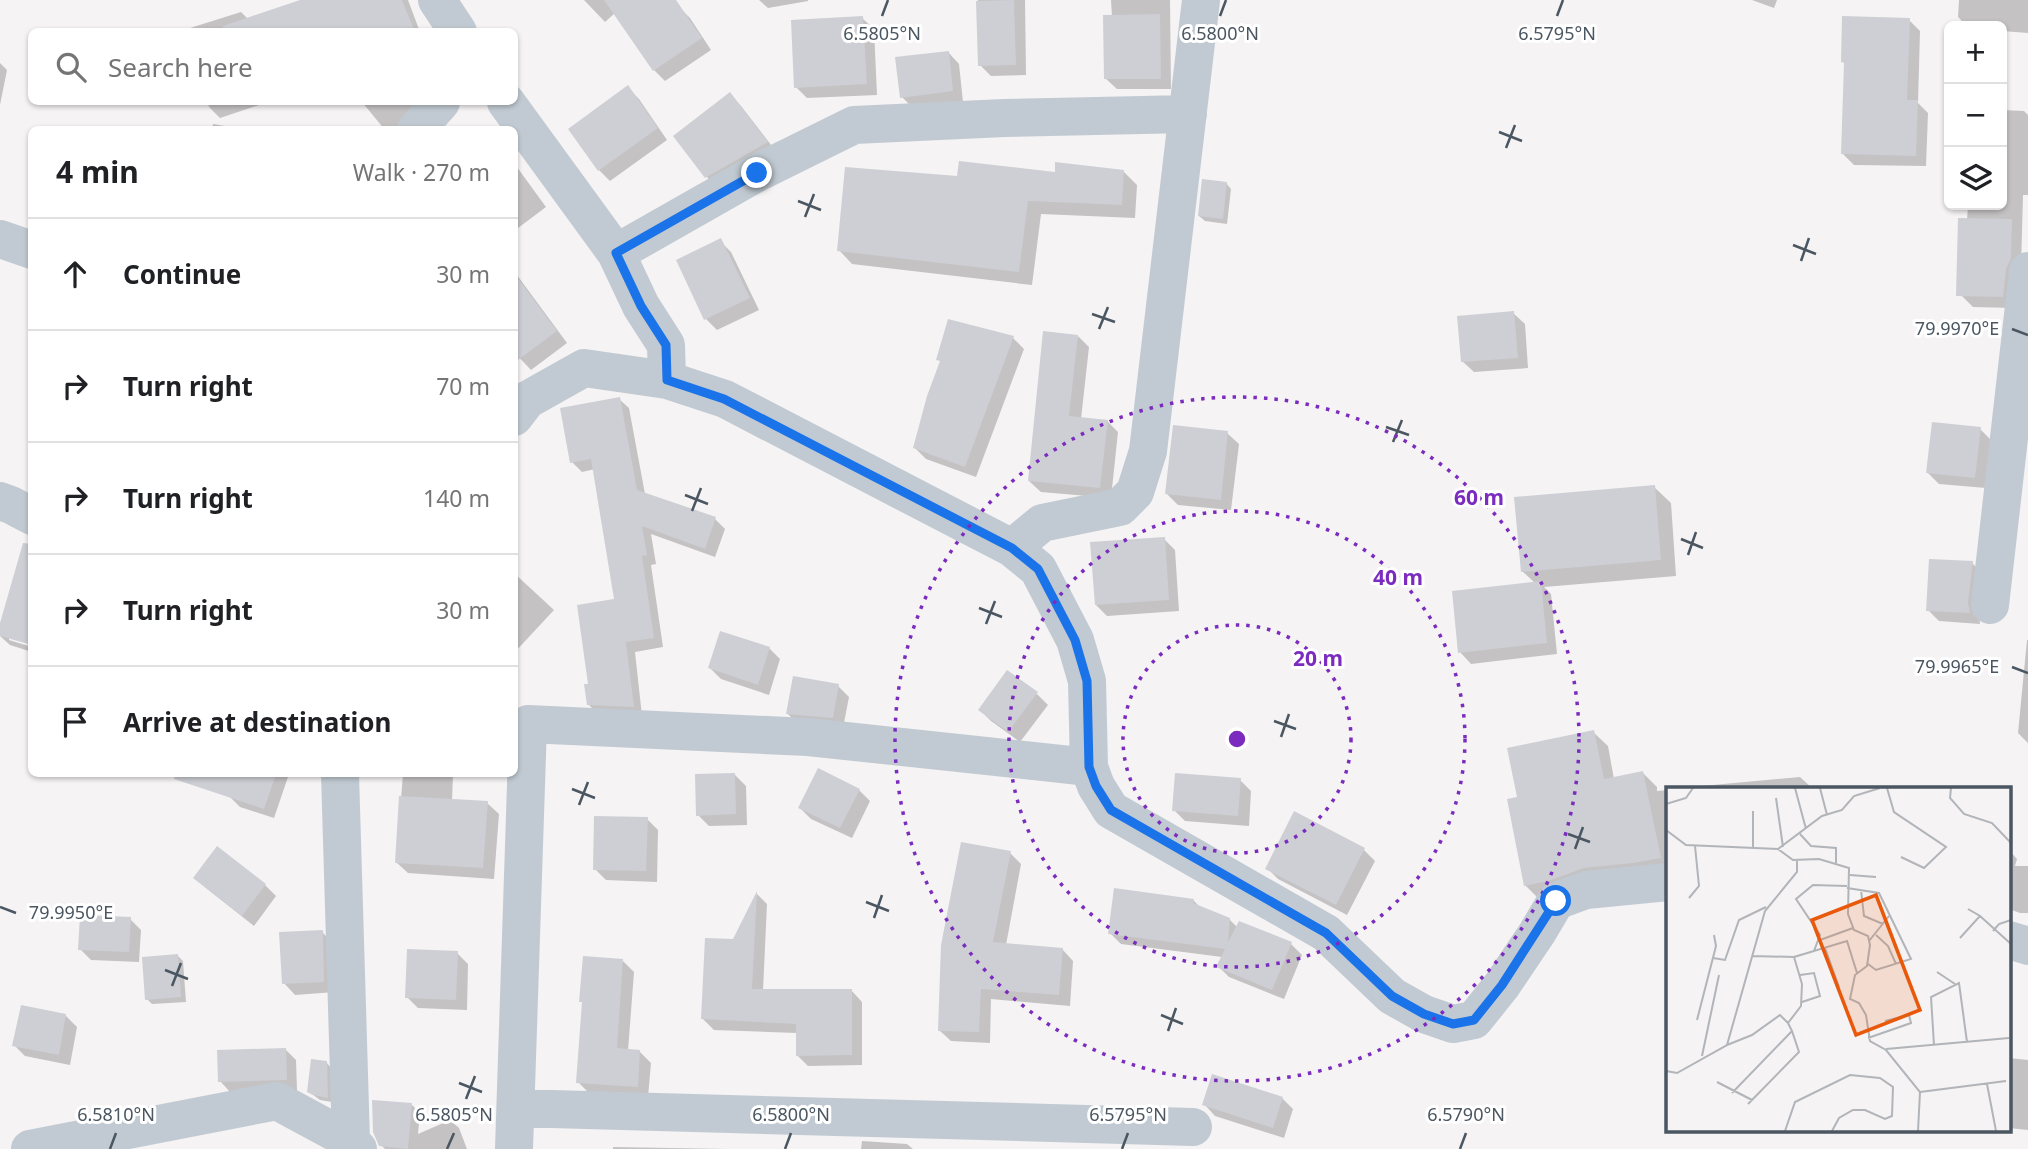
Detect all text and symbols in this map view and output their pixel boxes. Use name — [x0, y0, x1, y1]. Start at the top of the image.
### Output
text: 6.5805°N — [843, 21, 921, 45]
text: 6.5800°N — [1181, 21, 1259, 45]
text: 6.5795°N — [1518, 21, 1596, 45]
map controls — [1944, 21, 2007, 210]
button: + — [1944, 21, 2007, 84]
search box — [28, 28, 518, 105]
icon: search — [52, 48, 90, 86]
text: Search here — [108, 49, 253, 85]
button: − — [1944, 84, 2007, 147]
button: layers — [1944, 147, 2007, 210]
text: 4 min — [56, 151, 139, 192]
text: Walk · 270 m — [353, 156, 490, 188]
route end — [741, 157, 772, 188]
icon: ahead — [56, 255, 94, 293]
text: Continue — [123, 256, 241, 292]
text: 30 m — [436, 258, 490, 290]
text: 79.9970°E — [1915, 316, 1999, 340]
icon: right — [56, 367, 94, 405]
text: Turn right — [123, 368, 253, 404]
text: 70 m — [436, 370, 490, 402]
icon: right — [56, 479, 94, 517]
text: Turn right — [123, 480, 253, 516]
text: 140 m — [423, 482, 490, 514]
text: 60 m — [1454, 483, 1504, 511]
text: 40 m — [1373, 563, 1423, 591]
icon: right — [56, 591, 94, 629]
text: Turn right — [123, 592, 253, 628]
text: 30 m — [436, 594, 490, 626]
text: 20 m — [1293, 644, 1343, 672]
text: 79.9965°E — [1915, 654, 1999, 678]
icon: arrive — [56, 703, 94, 741]
text: Arrive at destination — [123, 704, 392, 740]
centre of rings — [1225, 727, 1249, 751]
inset map — [1666, 787, 2010, 1132]
route start — [1540, 885, 1571, 916]
text: 79.9950°E — [29, 900, 113, 924]
text: 6.5810°N — [77, 1102, 155, 1126]
text: 6.5805°N — [415, 1102, 493, 1126]
text: 6.5800°N — [752, 1102, 830, 1126]
text: 6.5795°N — [1089, 1102, 1167, 1126]
text: 6.5790°N — [1427, 1102, 1505, 1126]

